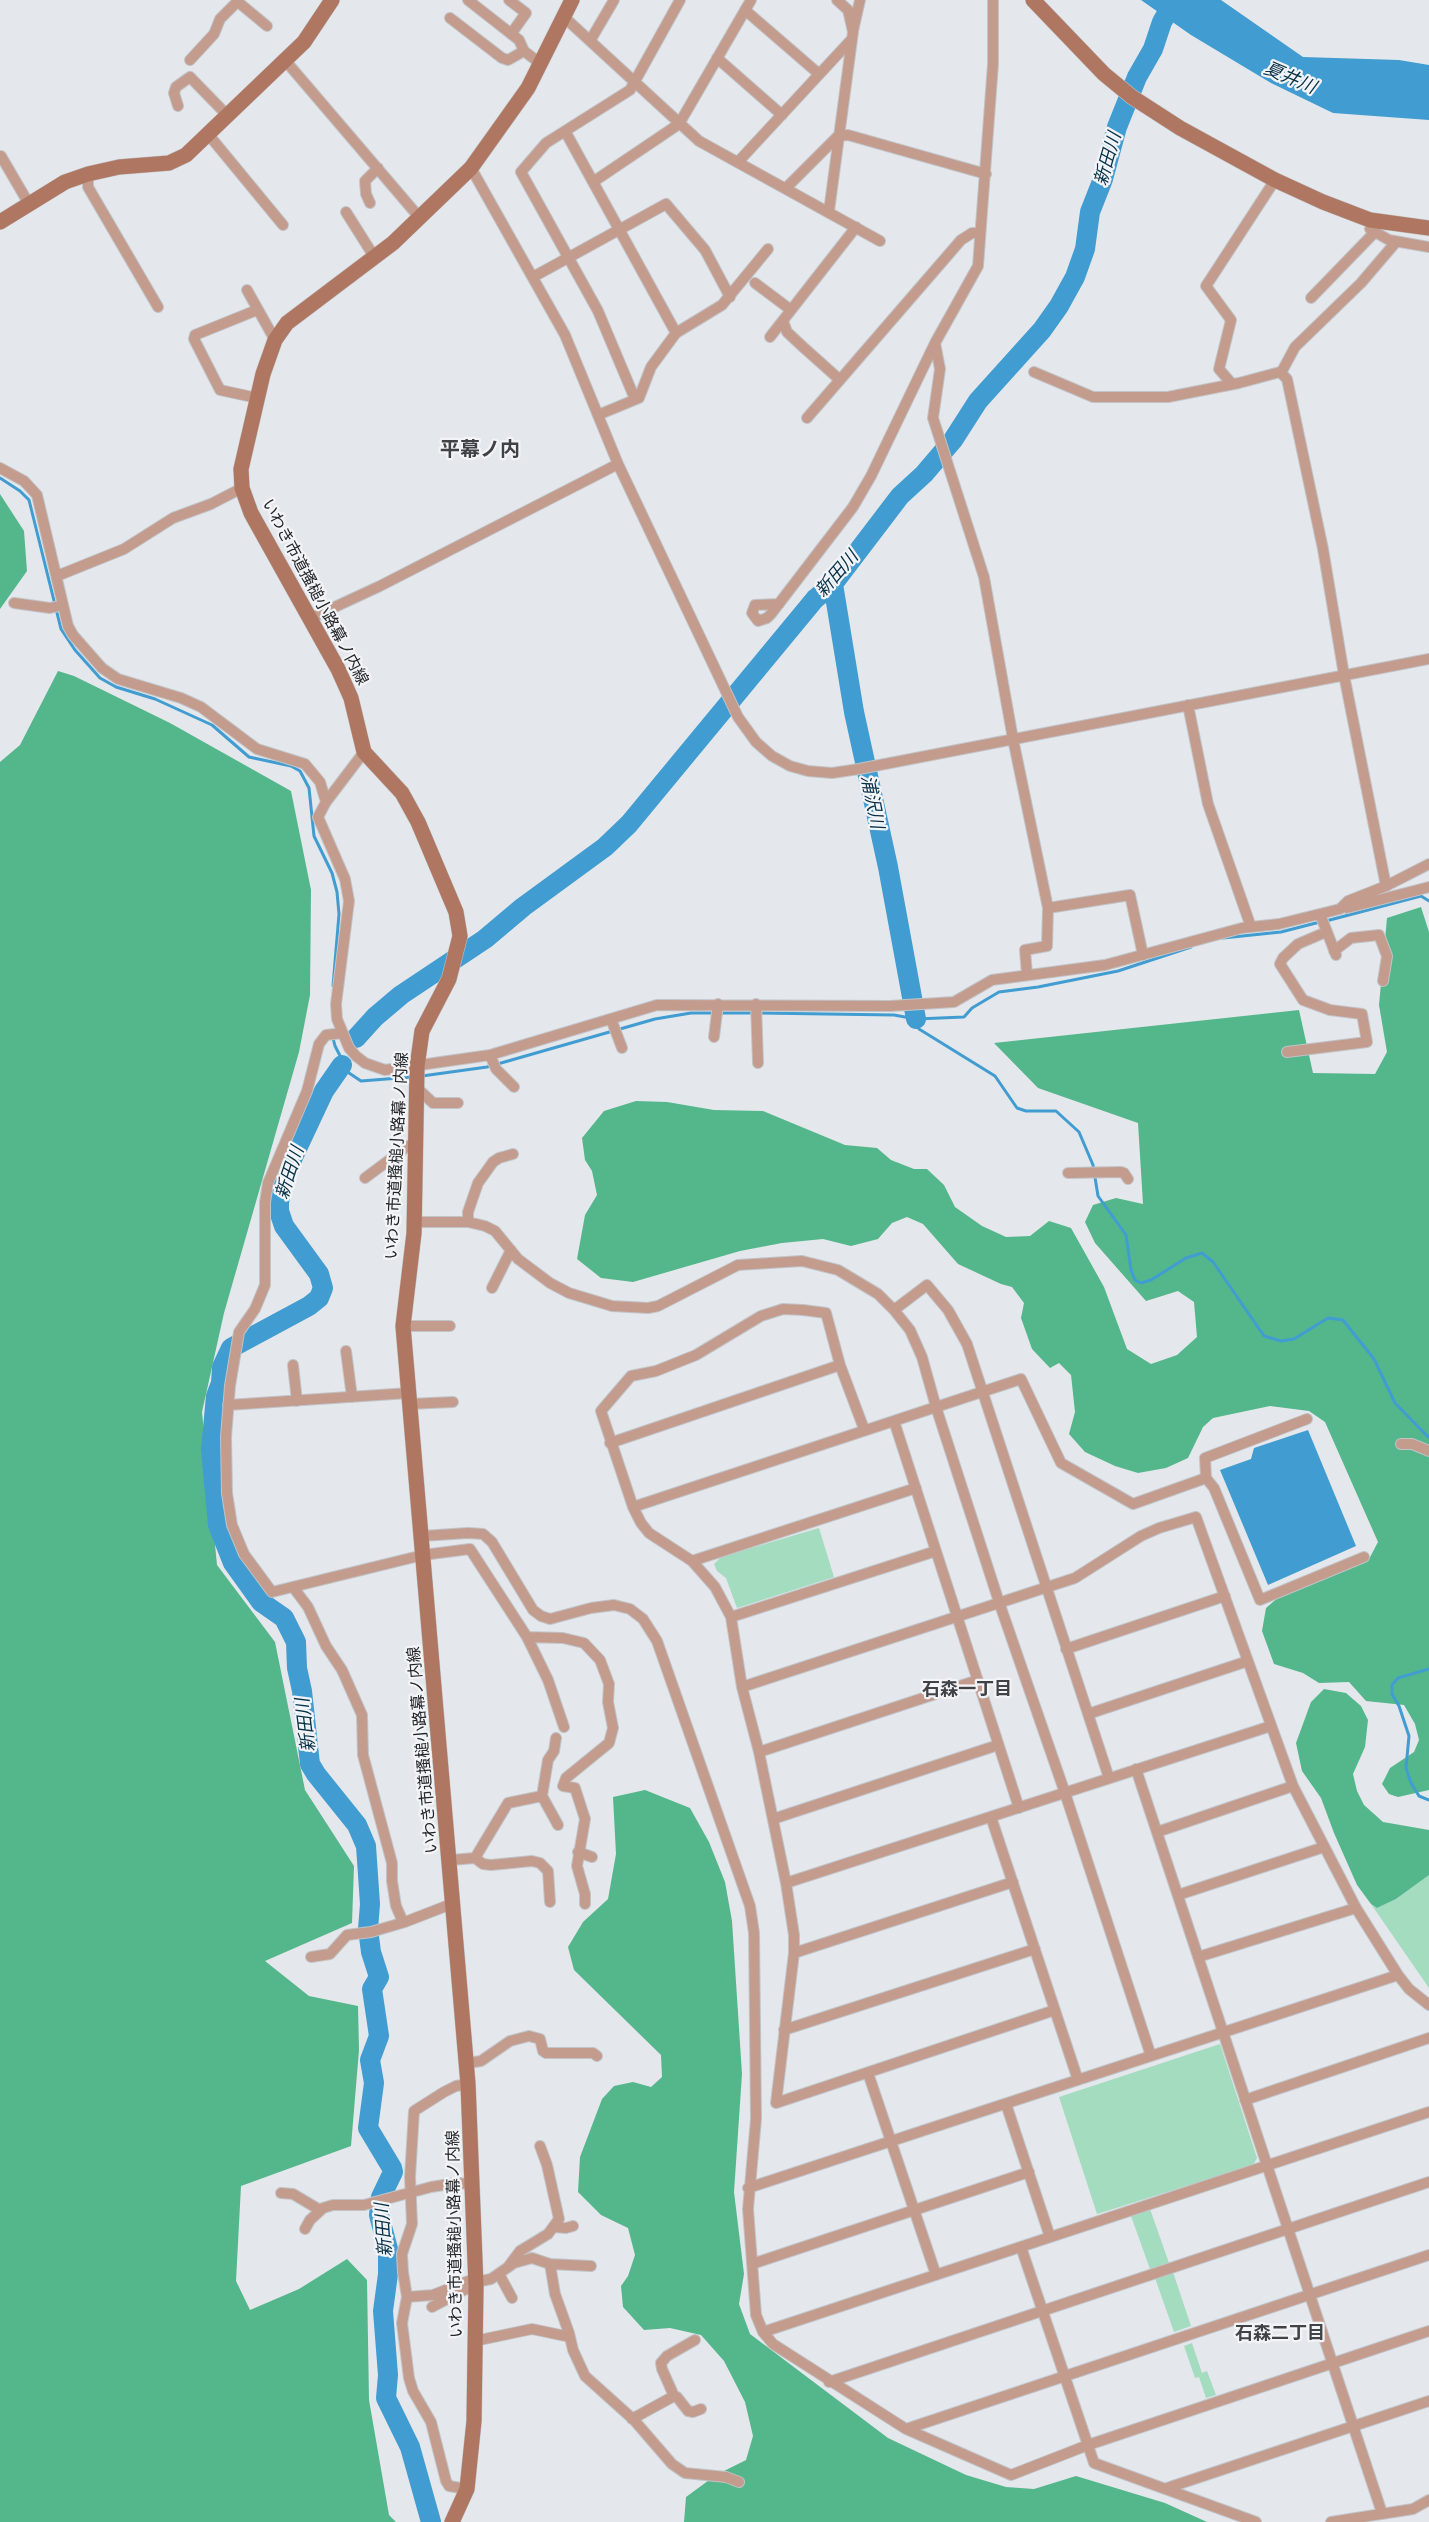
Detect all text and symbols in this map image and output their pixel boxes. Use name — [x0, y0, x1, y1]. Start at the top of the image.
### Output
water label: 夏井川 — [1261, 58, 1319, 98]
water label: 新田川 — [1090, 130, 1126, 188]
district label: 平幕ノ内 — [440, 438, 520, 462]
street label: いわき市道搔槌小路幕ノ内線 — [258, 496, 372, 688]
water label: 新田川 — [811, 547, 863, 601]
water label: 浦沢川 — [856, 773, 888, 831]
street label: いわき市道搔槌小路幕ノ内線 — [382, 1052, 412, 1260]
water label: 新田川 — [271, 1144, 309, 1202]
street label: いわき市道搔槌小路幕ノ内線 — [404, 1646, 442, 1854]
district label: 石森一丁目 — [922, 1679, 1012, 1701]
water label: 新田川 — [292, 1697, 320, 1753]
street label: いわき市道搔槌小路幕ノ内線 — [444, 2130, 466, 2338]
water label: 新田川 — [371, 2202, 397, 2258]
district label: 石森二丁目 — [1235, 2323, 1325, 2345]

